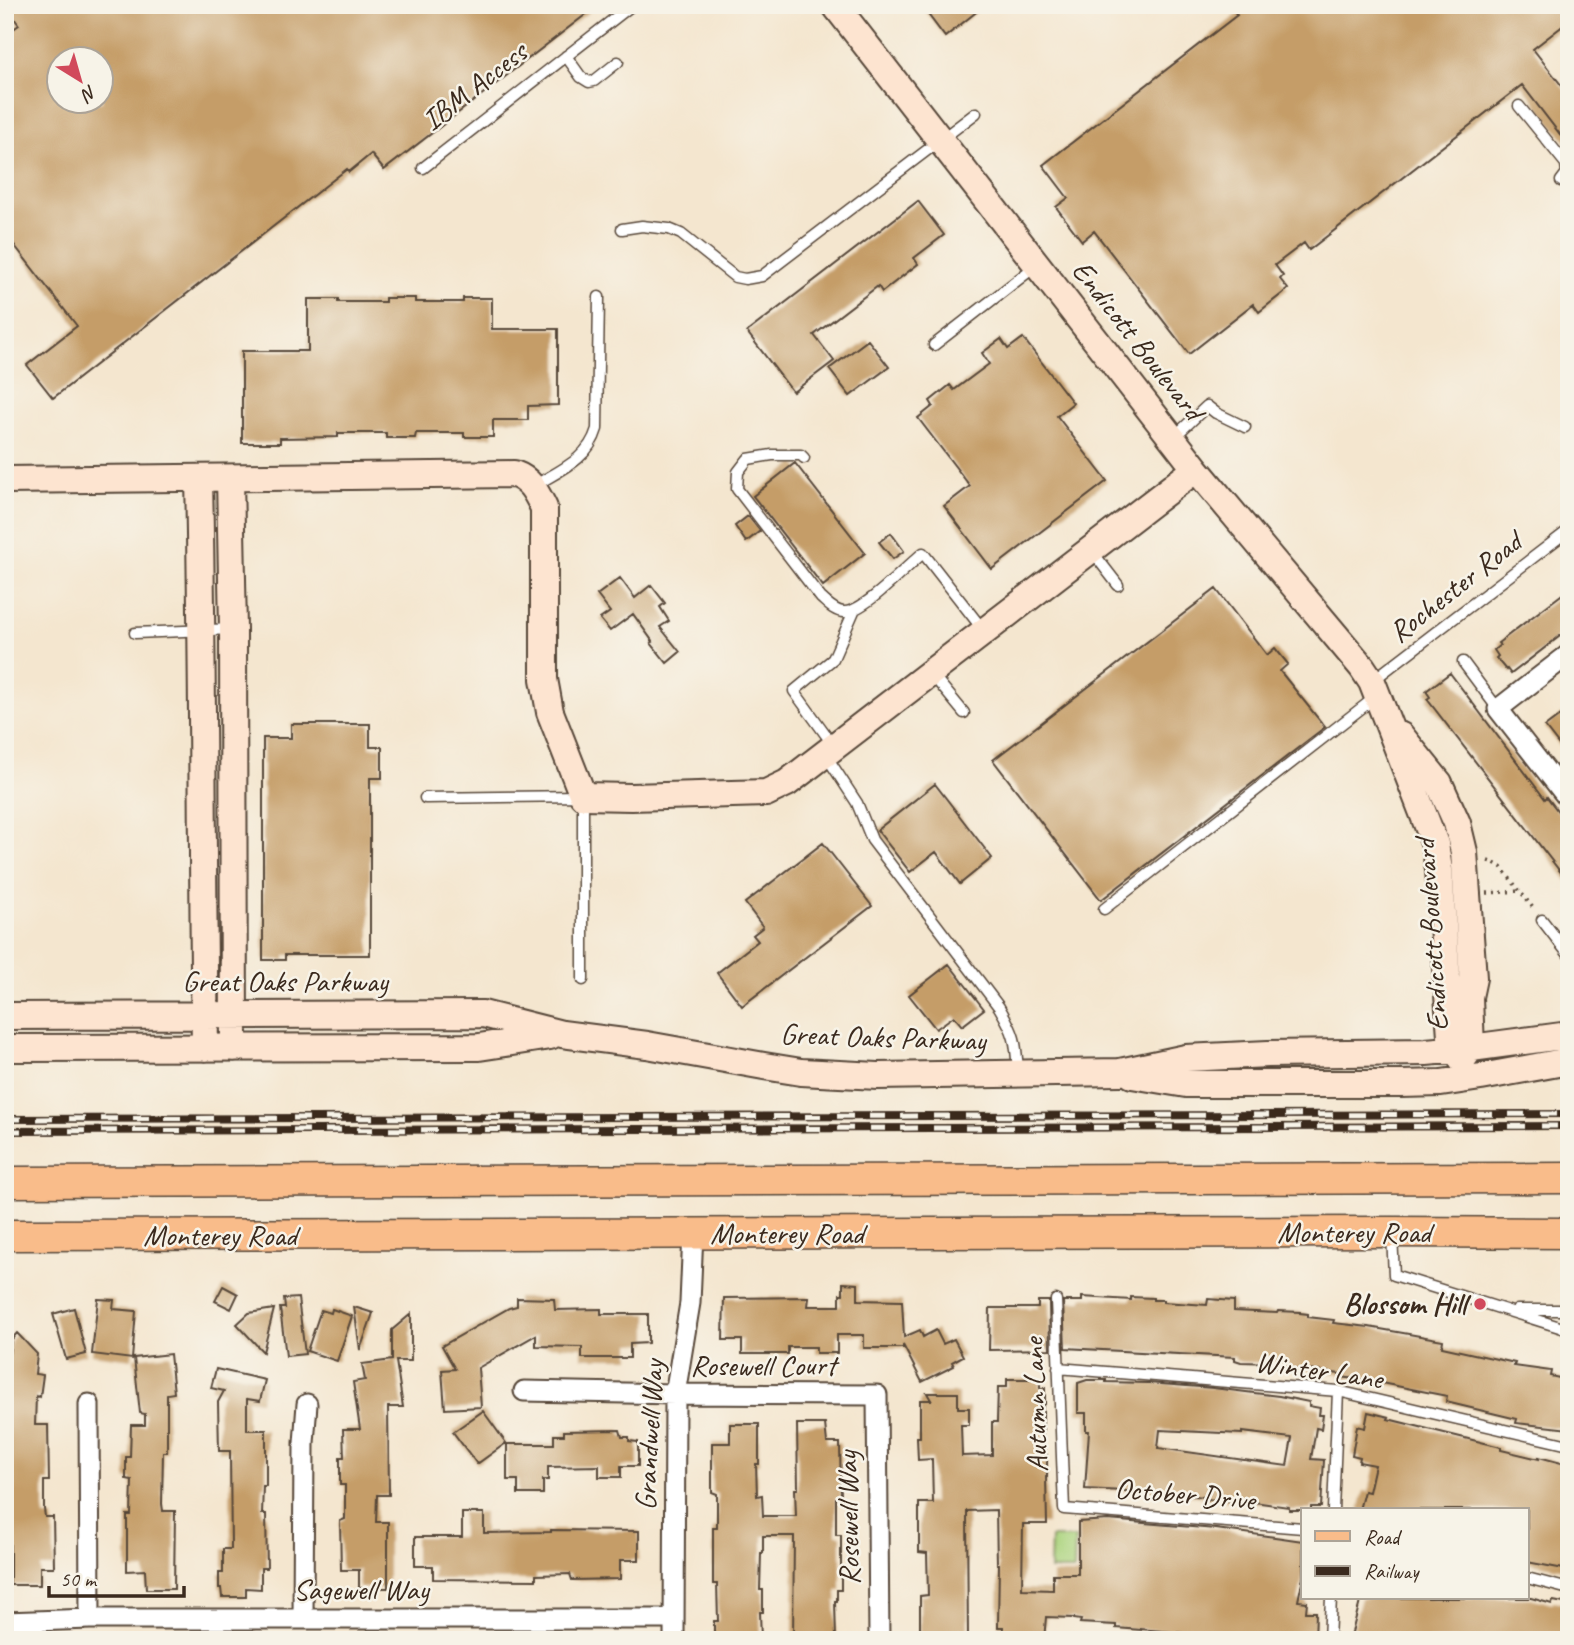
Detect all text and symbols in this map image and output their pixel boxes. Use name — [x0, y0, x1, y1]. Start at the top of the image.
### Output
street label: IBM Access — [414, 31, 536, 139]
north arrow — [46, 46, 116, 116]
text: N — [75, 80, 102, 108]
street label: Endicott Boulevard — [1064, 252, 1215, 431]
street label: Rochester Road — [1381, 521, 1533, 651]
street label: Endicott Boulevard — [1405, 833, 1457, 1032]
street label: Great Oaks Parkway — [182, 962, 389, 1000]
street label: Great Oaks Parkway — [780, 1014, 988, 1060]
street label: Monterey Road — [1277, 1213, 1435, 1251]
street label: Monterey Road — [710, 1214, 868, 1252]
street label: Monterey Road — [143, 1216, 301, 1254]
place label: Blossom Hill — [1344, 1285, 1472, 1323]
marker: Blossom Hill — [1472, 1296, 1488, 1312]
street label: Autumn Lane — [1014, 1335, 1056, 1473]
street label: Winter Lane — [1253, 1342, 1387, 1398]
street label: Rosewell Court — [690, 1346, 840, 1384]
street label: Grandwell Way — [626, 1356, 672, 1511]
street label: Rosewell Way — [828, 1449, 868, 1585]
street label: October Drive — [1113, 1469, 1259, 1519]
legend — [1301, 1508, 1528, 1600]
text: Road — [1364, 1524, 1403, 1550]
scale bar — [49, 1554, 184, 1598]
text: Railway — [1364, 1558, 1420, 1584]
text: 50 m — [60, 1566, 98, 1592]
street label: Sagewell Way — [293, 1570, 430, 1608]

